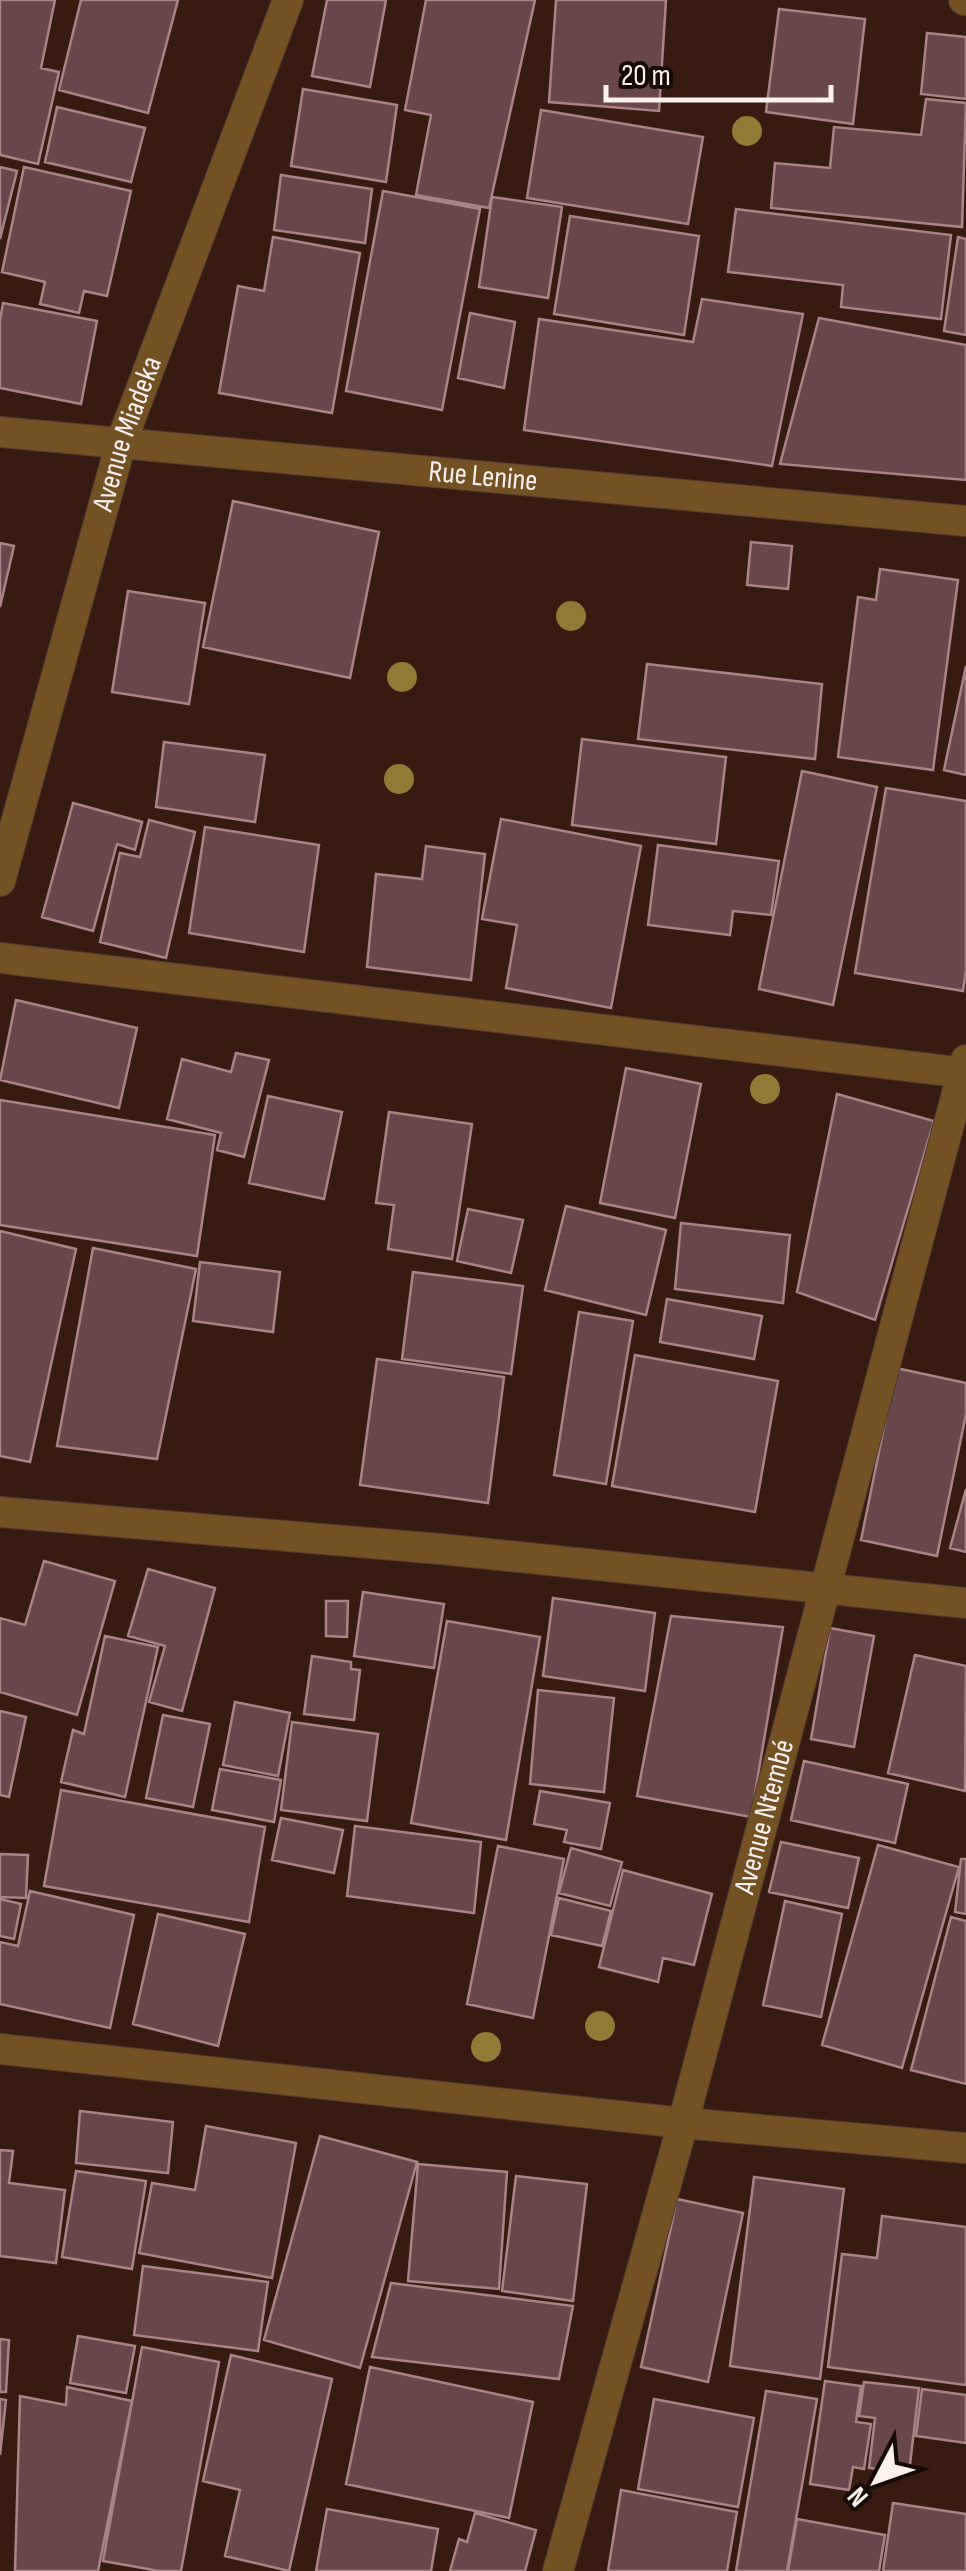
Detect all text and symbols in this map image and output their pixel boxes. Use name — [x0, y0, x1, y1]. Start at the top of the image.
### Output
scale bar — [606, 40, 831, 102]
text: 20 m — [621, 58, 671, 94]
street label: Avenue Miadeka — [85, 352, 170, 516]
street label: Rue Lenine — [427, 454, 539, 499]
street label: Avenue Ntembé — [727, 1736, 802, 1899]
north arrow — [826, 2431, 926, 2531]
text: N — [841, 2480, 876, 2513]

